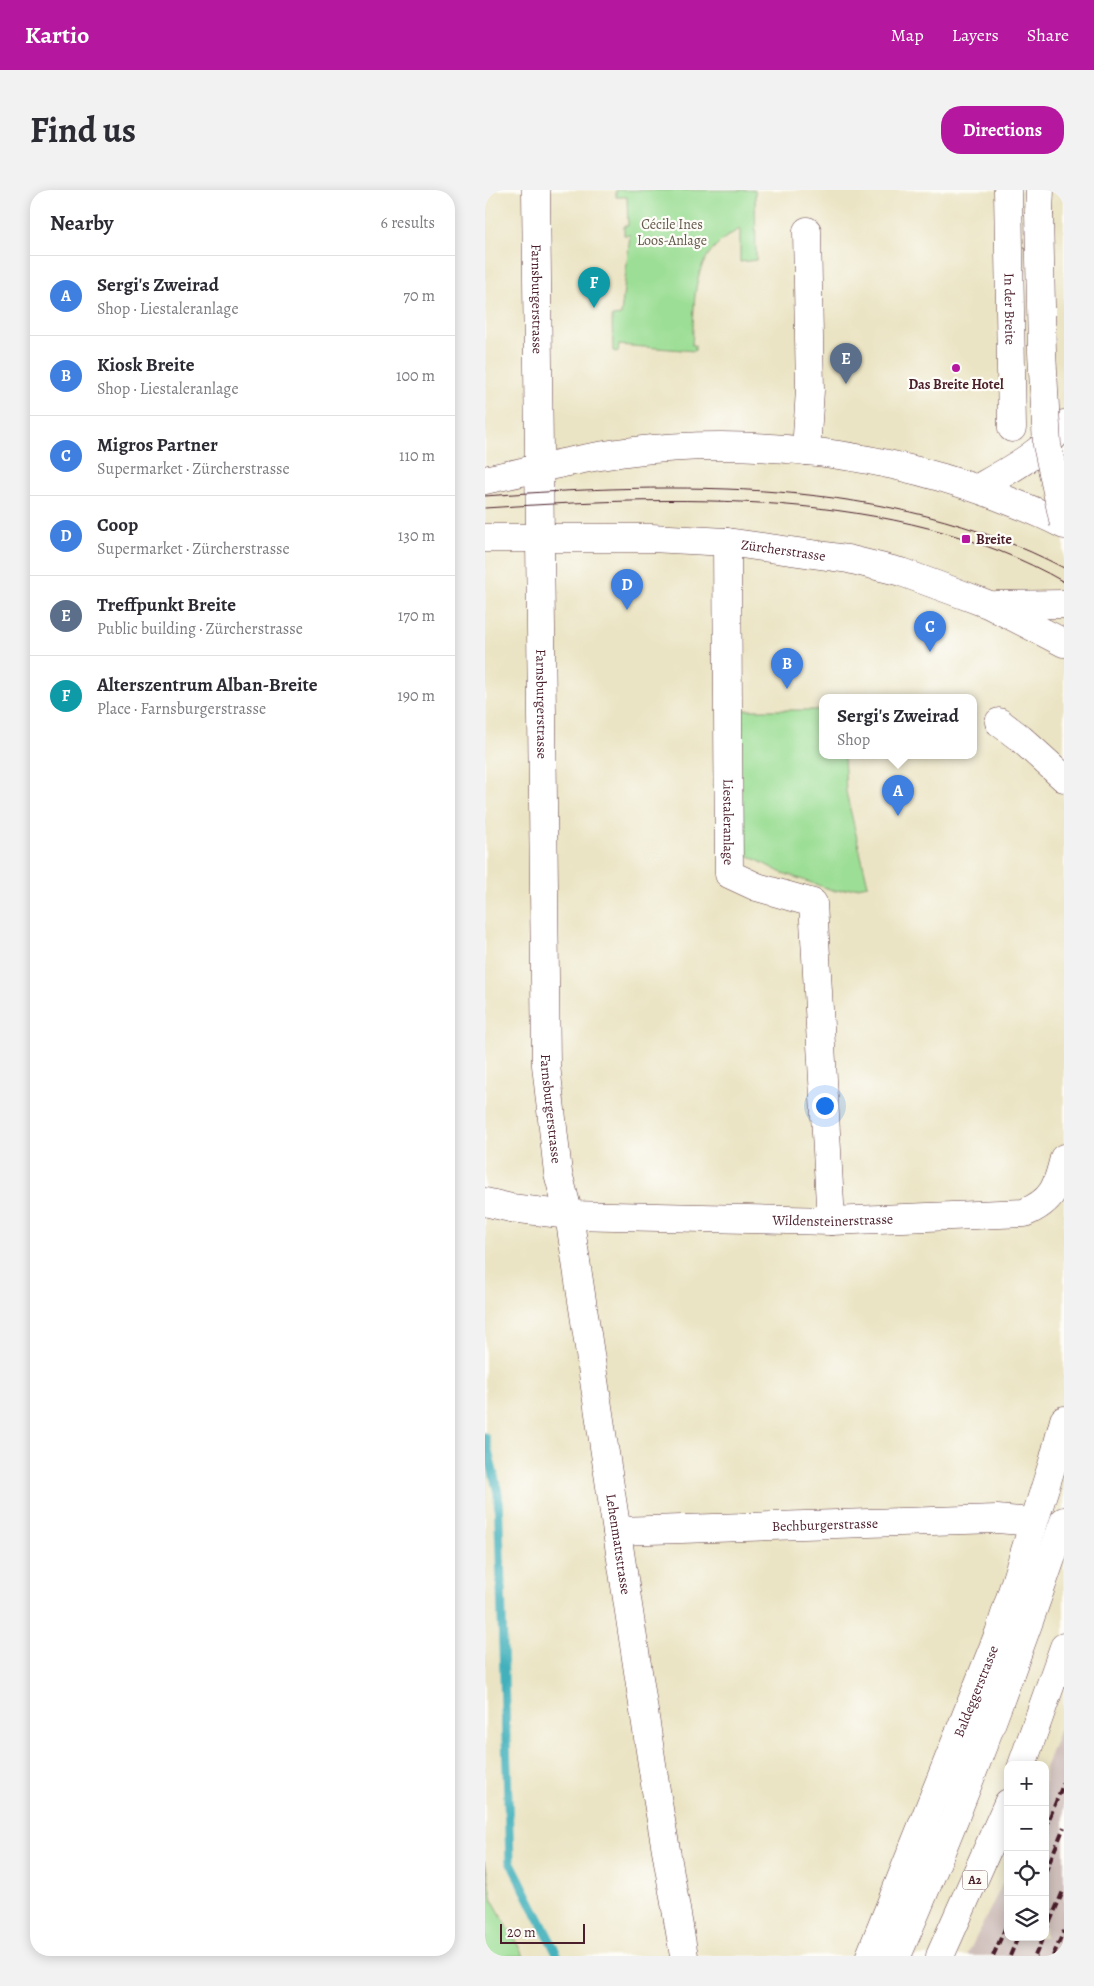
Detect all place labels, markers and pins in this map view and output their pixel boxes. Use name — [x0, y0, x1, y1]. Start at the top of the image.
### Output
pin: F — [578, 267, 610, 308]
pin: E — [830, 343, 862, 384]
marker: Das Breite Hotel — [950, 362, 962, 374]
place label: Das Breite Hotel — [908, 375, 1004, 394]
place label: Breite — [976, 530, 1013, 549]
marker: Breite — [960, 533, 972, 545]
pin: D — [611, 569, 643, 610]
pin: C — [914, 611, 946, 652]
pin: B — [771, 648, 803, 689]
pin: A — [882, 775, 914, 816]

